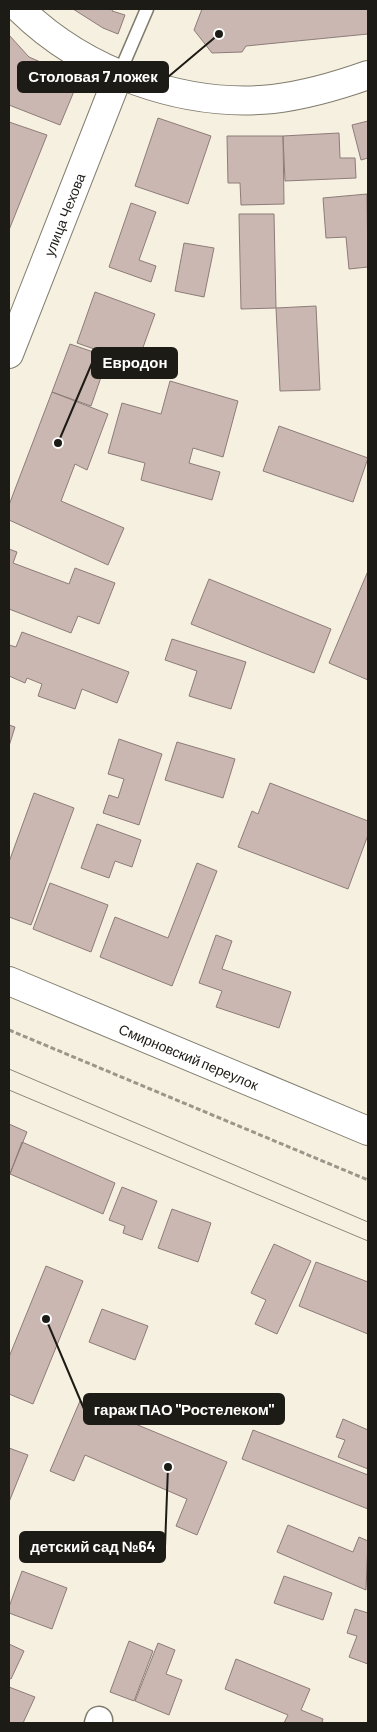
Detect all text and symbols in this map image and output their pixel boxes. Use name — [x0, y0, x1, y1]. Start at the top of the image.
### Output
callout: Столовая 7 ложек — [18, 62, 168, 92]
text: Столовая 7 ложек — [28, 67, 158, 85]
street label: улица Чехова — [40, 170, 88, 258]
callout: Евродон — [92, 348, 177, 378]
text: Евродон — [102, 353, 168, 371]
street label: Смирновский переулок — [117, 1020, 262, 1093]
callout: гараж ПАО "Ростелеком" — [84, 1394, 284, 1424]
text: гараж ПАО "Ростелеком" — [94, 1400, 275, 1418]
callout: детский сад №64 — [20, 1532, 165, 1562]
text: детский сад №64 — [30, 1537, 156, 1555]

